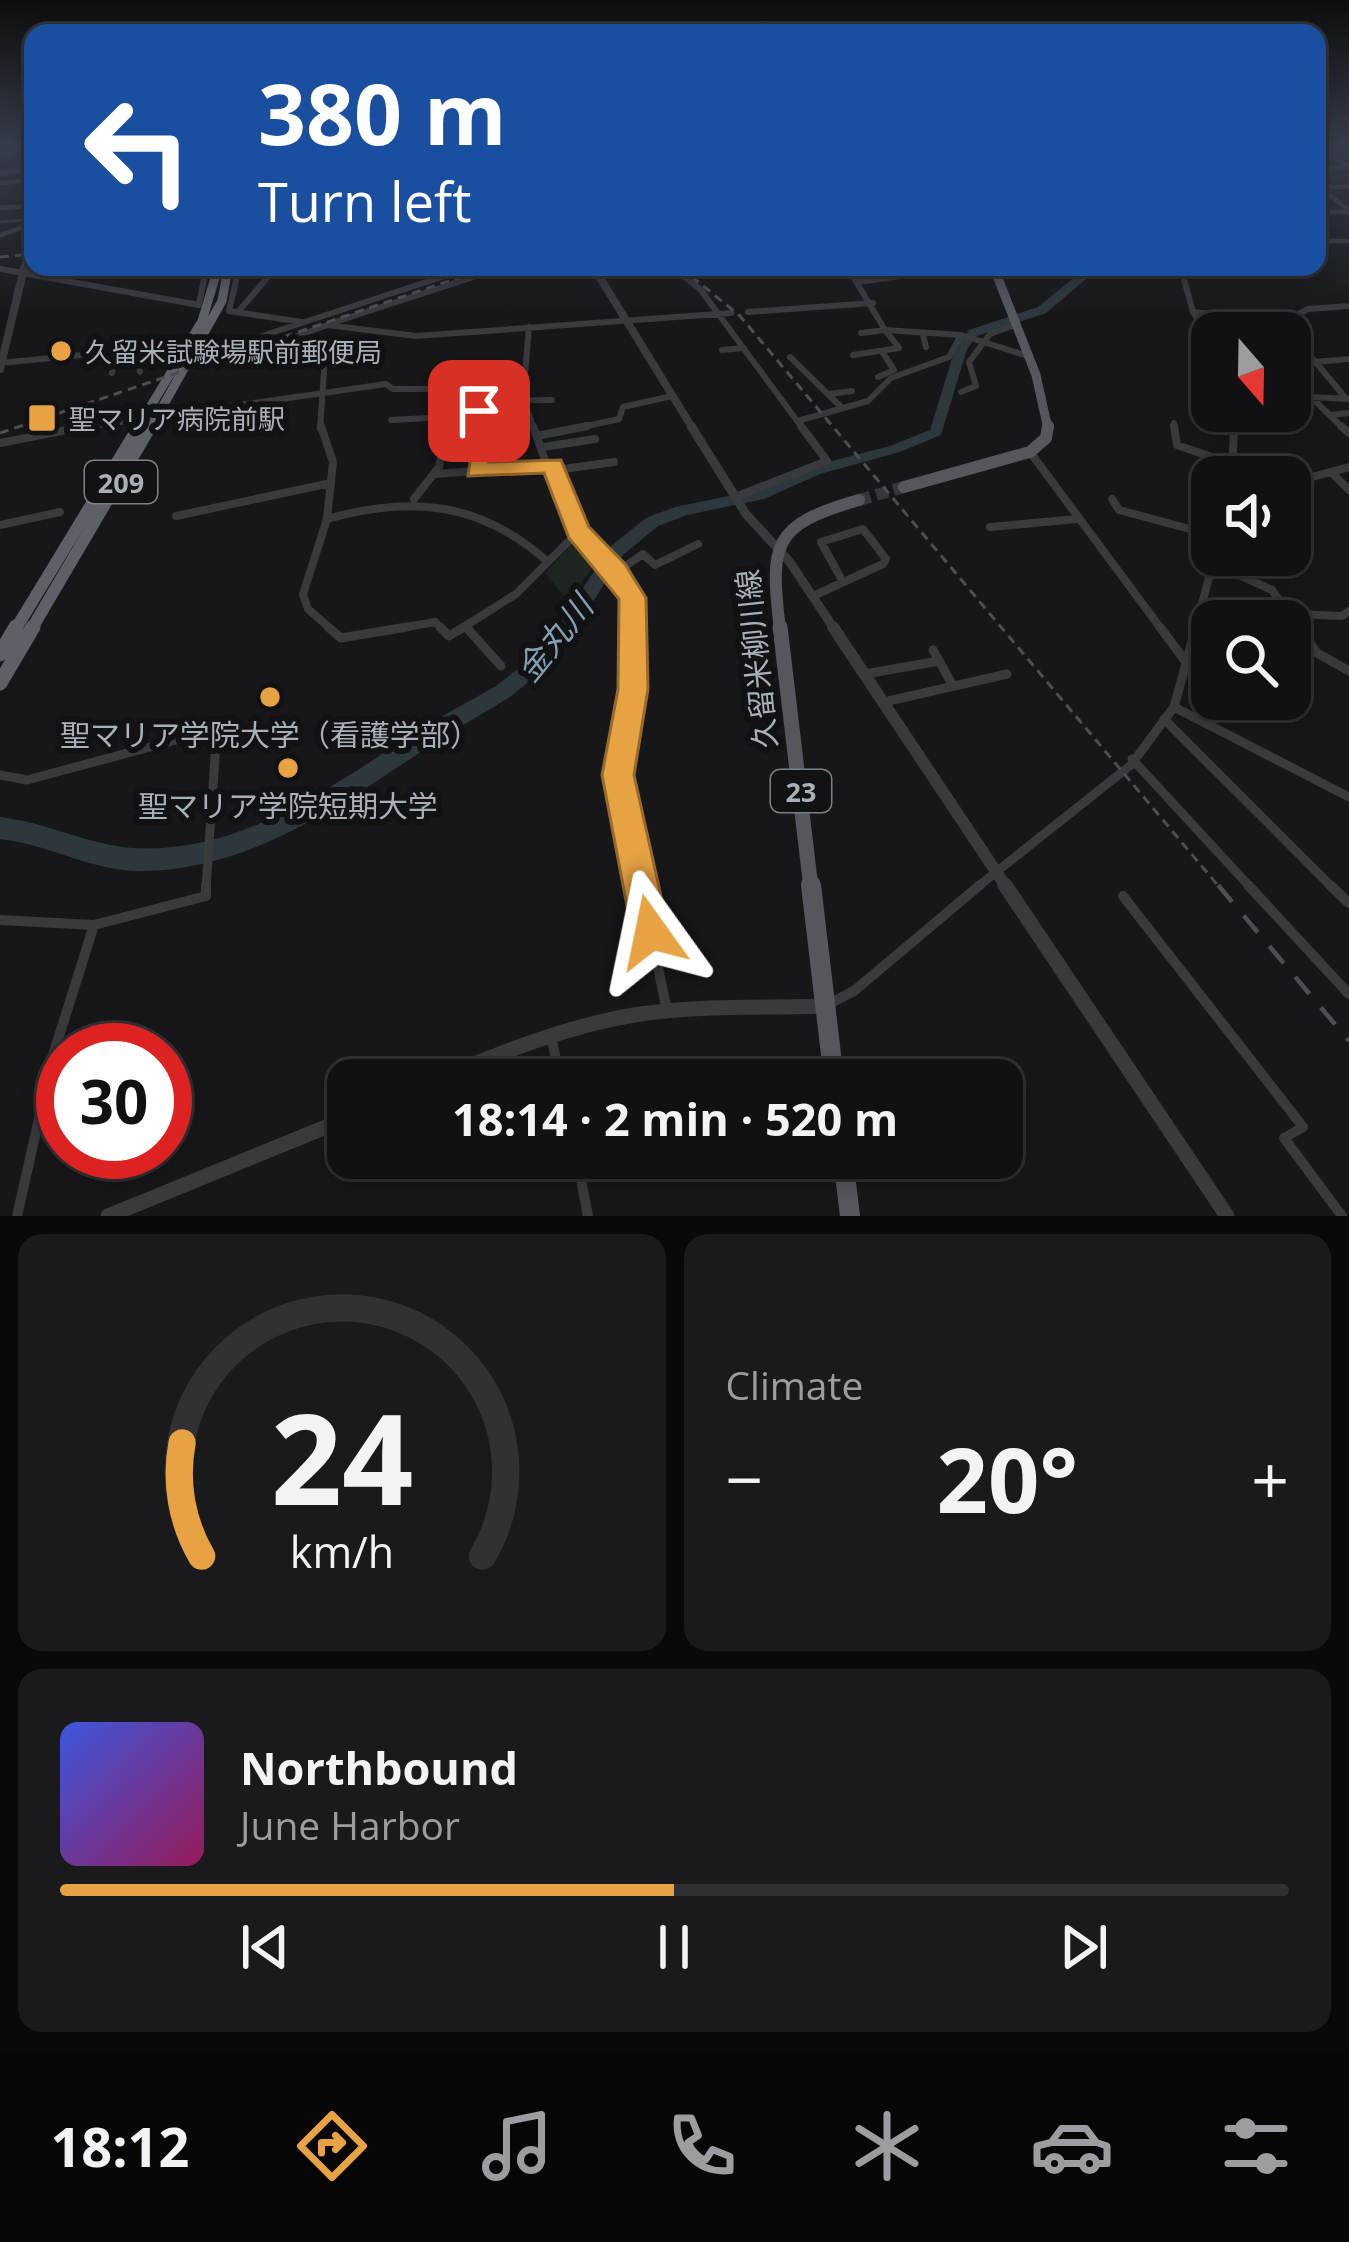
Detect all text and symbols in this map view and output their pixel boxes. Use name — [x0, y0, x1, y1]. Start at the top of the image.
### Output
text: 380 m — [258, 55, 506, 170]
icon: left — [60, 72, 216, 228]
text: Turn left — [258, 164, 471, 238]
north arrow — [1191, 312, 1311, 432]
map controls — [1191, 312, 1311, 720]
place label: 久留米試験場駅前郵便局 — [85, 333, 382, 370]
marker: 久留米試験場駅前郵便局 — [48, 338, 74, 364]
pin — [428, 360, 530, 462]
icon: arrive — [446, 378, 512, 444]
place label: 聖マリア病院前駅 — [69, 400, 285, 437]
marker: 聖マリア病院前駅 — [26, 402, 58, 434]
button: sound — [1191, 456, 1311, 576]
road number: 209 — [85, 461, 157, 503]
street label: 久留米柳川線 — [726, 567, 786, 751]
water label: 金丸川 — [505, 583, 605, 691]
button: search — [1191, 600, 1311, 720]
marker: 聖マリア学院大学（看護学部） — [257, 684, 283, 710]
place label: 聖マリア学院大学（看護学部） — [60, 714, 480, 755]
marker: 聖マリア学院短期大学 — [275, 755, 301, 781]
road number: 23 — [771, 770, 831, 812]
place label: 聖マリア学院短期大学 — [138, 785, 438, 826]
position arrow — [588, 869, 714, 995]
speed limit sign: 30 — [36, 1023, 192, 1179]
text: 18:14 · 2 min · 520 m — [452, 1088, 898, 1149]
text: Climate — [726, 1358, 863, 1411]
text: 24 — [270, 1372, 413, 1542]
text: 20° — [937, 1417, 1078, 1539]
text: − — [726, 1433, 763, 1523]
text: + — [1251, 1433, 1289, 1523]
text: km/h — [290, 1521, 394, 1580]
text: Northbound — [240, 1737, 518, 1798]
text: June Harbor — [240, 1798, 460, 1851]
icon: previous — [232, 1914, 298, 1980]
icon: pause — [641, 1914, 707, 1980]
icon: next — [1051, 1914, 1117, 1980]
icon: directions — [290, 2104, 374, 2188]
icon: music — [475, 2104, 559, 2188]
icon: phone — [660, 2104, 744, 2188]
icon: climate — [845, 2104, 929, 2188]
icon: car — [1030, 2104, 1114, 2188]
icon: filters — [1214, 2104, 1298, 2188]
text: 18:12 — [50, 2109, 189, 2183]

